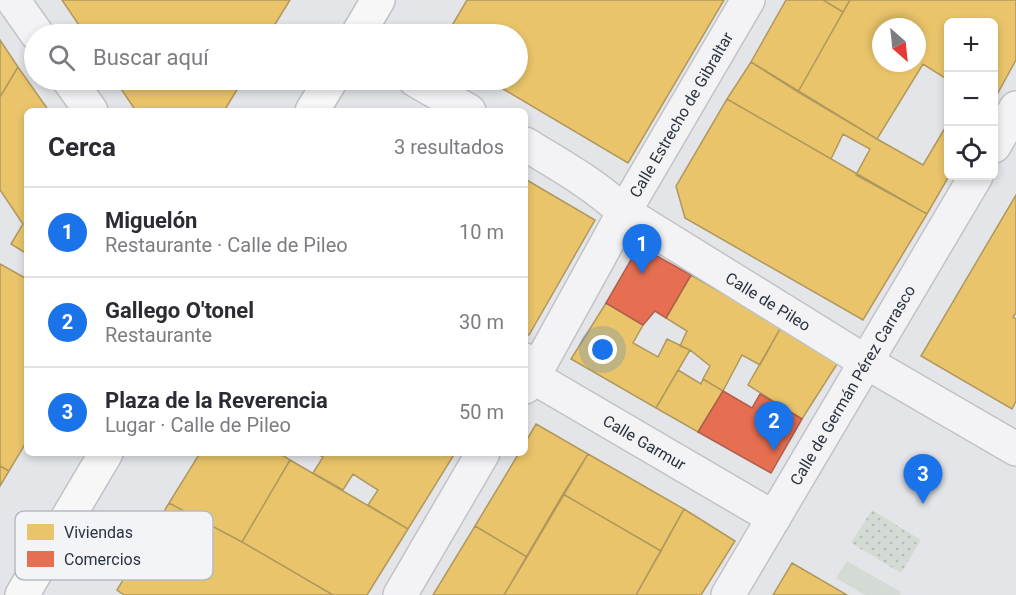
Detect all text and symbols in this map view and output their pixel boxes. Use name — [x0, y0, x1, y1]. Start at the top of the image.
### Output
north arrow — [872, 18, 926, 72]
map controls — [944, 18, 998, 180]
button: + — [944, 18, 998, 72]
search box — [24, 24, 528, 90]
street label: Calle Estrecho de Gibraltar — [626, 28, 737, 201]
icon: search — [45, 41, 78, 74]
text: Buscar aquí — [93, 45, 209, 70]
button: − — [944, 72, 998, 126]
button: locate — [944, 126, 998, 180]
text: Cerca — [48, 132, 116, 162]
text: 3 resultados — [394, 135, 504, 159]
text: Miguelón — [105, 208, 197, 233]
text: 1 — [62, 220, 73, 244]
text: 10 m — [459, 220, 504, 244]
pin: 1 — [622, 224, 662, 274]
text: Restaurante · Calle de Pileo — [105, 233, 348, 257]
street label: Calle de Pileo — [722, 268, 814, 335]
street label: Calle de Germán Pérez Carrasco — [786, 282, 919, 489]
text: Gallego O'tonel — [105, 298, 254, 323]
text: 2 — [62, 310, 73, 334]
text: 30 m — [459, 310, 504, 334]
text: Restaurante — [105, 323, 212, 347]
your location — [588, 335, 617, 364]
text: Plaza de la Reverencia — [105, 388, 328, 413]
text: 3 — [62, 400, 73, 424]
text: 50 m — [459, 400, 504, 424]
pin: 2 — [754, 402, 794, 451]
street label: Calle Garmur — [599, 411, 690, 475]
text: Lugar · Calle de Pileo — [105, 413, 291, 437]
pin: 3 — [904, 454, 942, 504]
legend — [15, 511, 213, 580]
text: Viviendas — [64, 523, 133, 542]
text: Comercios — [64, 550, 141, 569]

